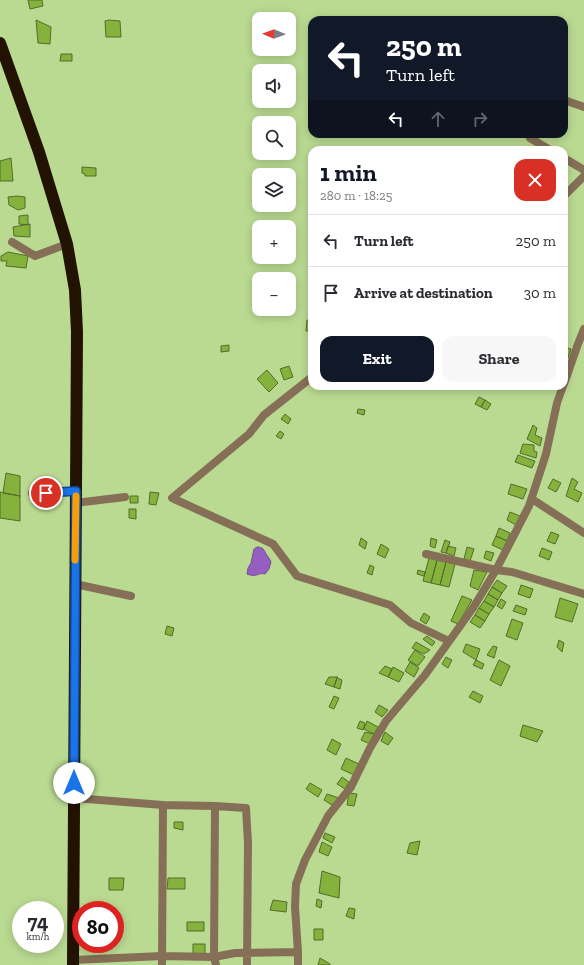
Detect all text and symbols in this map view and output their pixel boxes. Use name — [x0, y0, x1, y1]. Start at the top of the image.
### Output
north arrow — [252, 12, 296, 56]
map controls — [252, 12, 296, 316]
text: 250 m — [386, 30, 462, 63]
icon: left — [320, 32, 372, 84]
button: sound — [252, 64, 296, 108]
text: Turn left — [386, 64, 455, 86]
icon: left — [385, 108, 407, 130]
icon: ahead — [427, 108, 449, 130]
icon: right — [469, 108, 491, 130]
button: search — [252, 116, 296, 160]
text: 1 min — [320, 158, 377, 187]
button: close — [514, 159, 556, 201]
button: layers — [252, 168, 296, 212]
text: 280 m · 18:25 — [320, 188, 392, 203]
button: + — [252, 220, 296, 264]
icon: left — [320, 230, 342, 252]
text: Turn left — [354, 232, 414, 250]
text: 250 m — [516, 232, 556, 250]
button: − — [252, 272, 296, 316]
icon: arrive — [320, 282, 342, 304]
text: Arrive at destination — [354, 284, 493, 302]
text: 30 m — [524, 284, 556, 302]
button: Exit — [320, 336, 434, 382]
button: Share — [442, 336, 556, 382]
pin — [29, 476, 63, 510]
icon: arrive — [35, 482, 57, 504]
position arrow — [53, 762, 95, 804]
speed limit sign: 80 — [72, 901, 124, 953]
text: 74 — [28, 910, 48, 934]
text: km/h — [27, 931, 49, 943]

